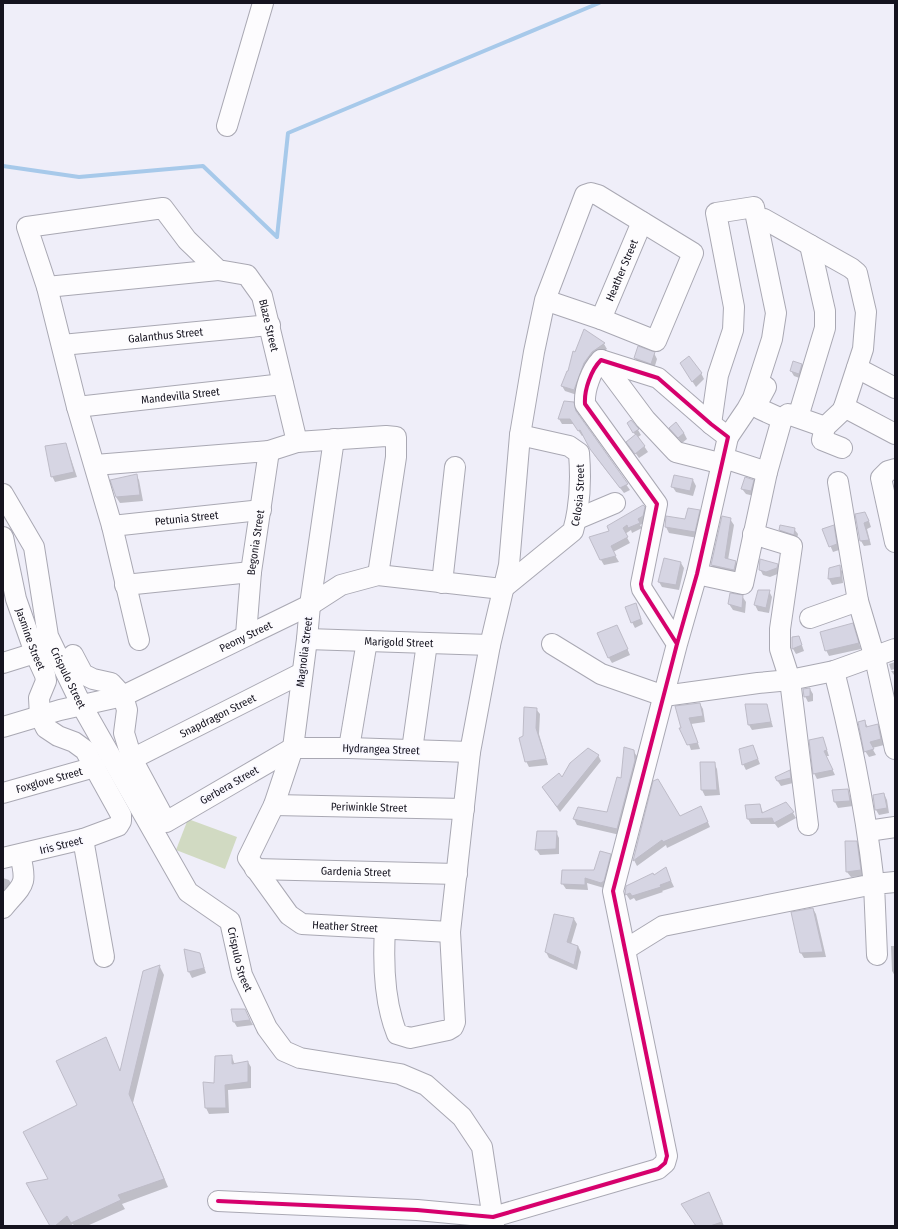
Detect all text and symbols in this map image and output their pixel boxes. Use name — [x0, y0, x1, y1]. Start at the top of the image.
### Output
street label: Heather Street — [603, 237, 641, 303]
street label: Blaze Street — [256, 298, 281, 353]
street label: Galanthus Street — [128, 325, 204, 346]
street label: Mandevilla Street — [141, 385, 221, 407]
street label: Celosia Street — [569, 464, 587, 528]
street label: Petunia Street — [154, 509, 219, 528]
street label: Begonia Street — [245, 509, 267, 576]
street label: Jasmine Street — [13, 606, 48, 673]
street label: Magnolia Street — [294, 616, 315, 688]
street label: Peony Street — [217, 618, 275, 655]
street label: Marigold Street — [364, 635, 434, 650]
street label: Crispulo Street — [47, 645, 88, 712]
street label: Snapdragon Street — [178, 691, 258, 741]
street label: Hydrangea Street — [342, 742, 420, 757]
street label: Gerbera Street — [198, 763, 261, 807]
street label: Foxglove Street — [15, 765, 84, 796]
street label: Periwinkle Street — [331, 800, 408, 815]
street label: Iris Street — [38, 834, 84, 857]
street label: Gardenia Street — [321, 865, 392, 879]
street label: Heather Street — [312, 919, 379, 935]
street label: Crispulo Street — [225, 926, 255, 994]

